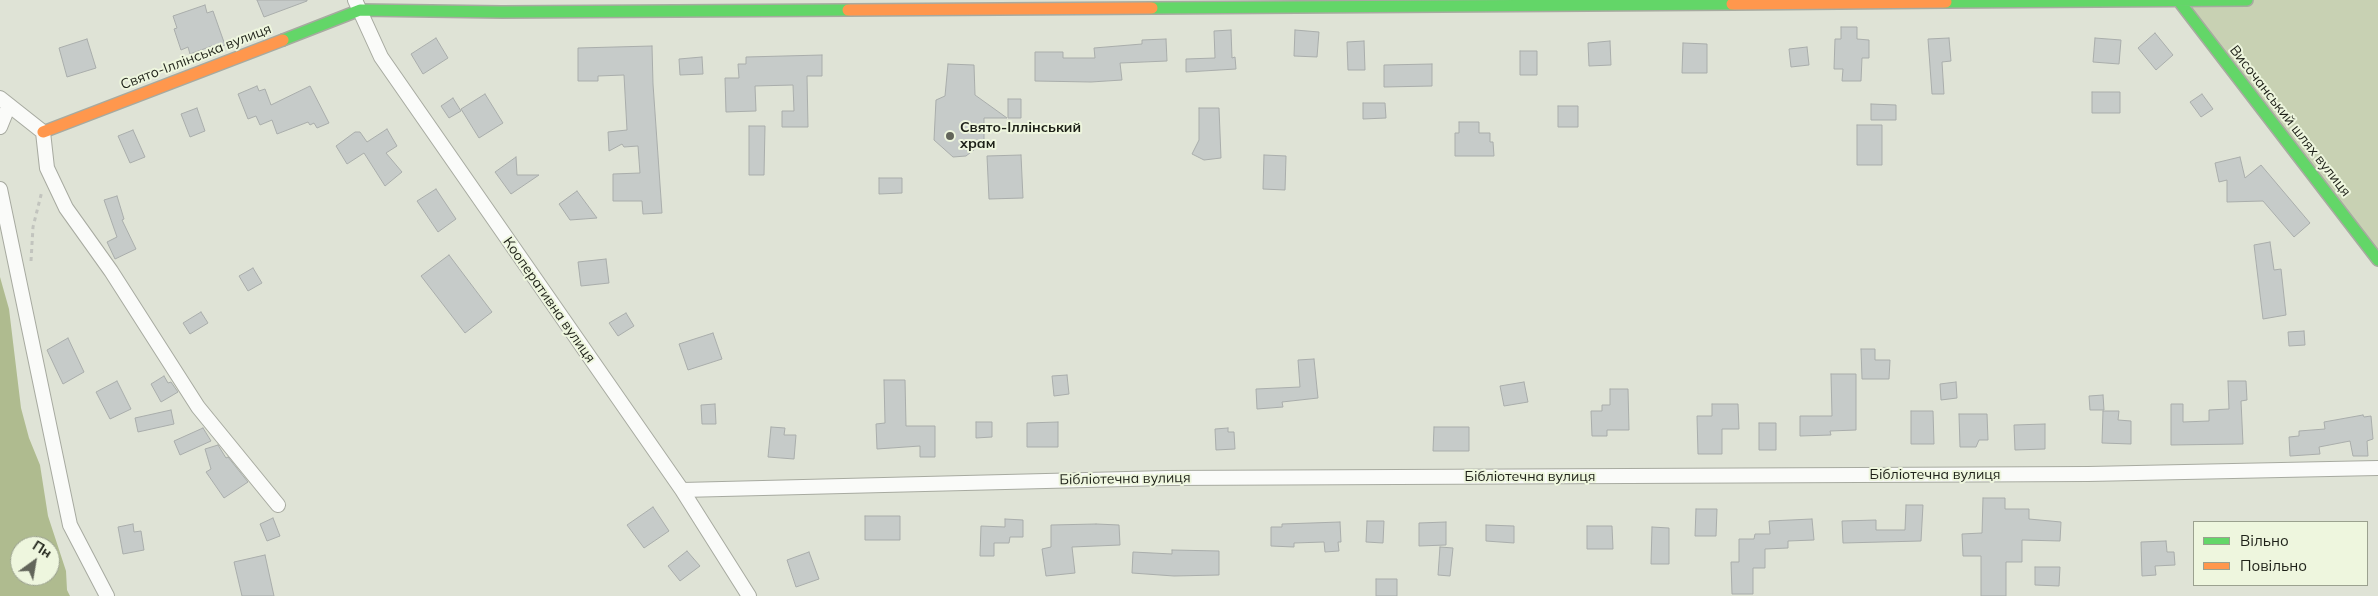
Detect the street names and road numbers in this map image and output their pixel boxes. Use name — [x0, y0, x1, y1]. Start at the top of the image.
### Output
street label: Свято-Іллінська вулиця — [118, 21, 274, 93]
street label: Височанський шлях вулиця — [2226, 42, 2354, 200]
street label: Кооперативна вулиця — [499, 234, 599, 366]
street label: Бібліотечна вулиця — [1869, 467, 2001, 483]
street label: Бібліотечна вулиця — [1059, 469, 1191, 489]
street label: Бібліотечна вулиця — [1464, 469, 1596, 485]

